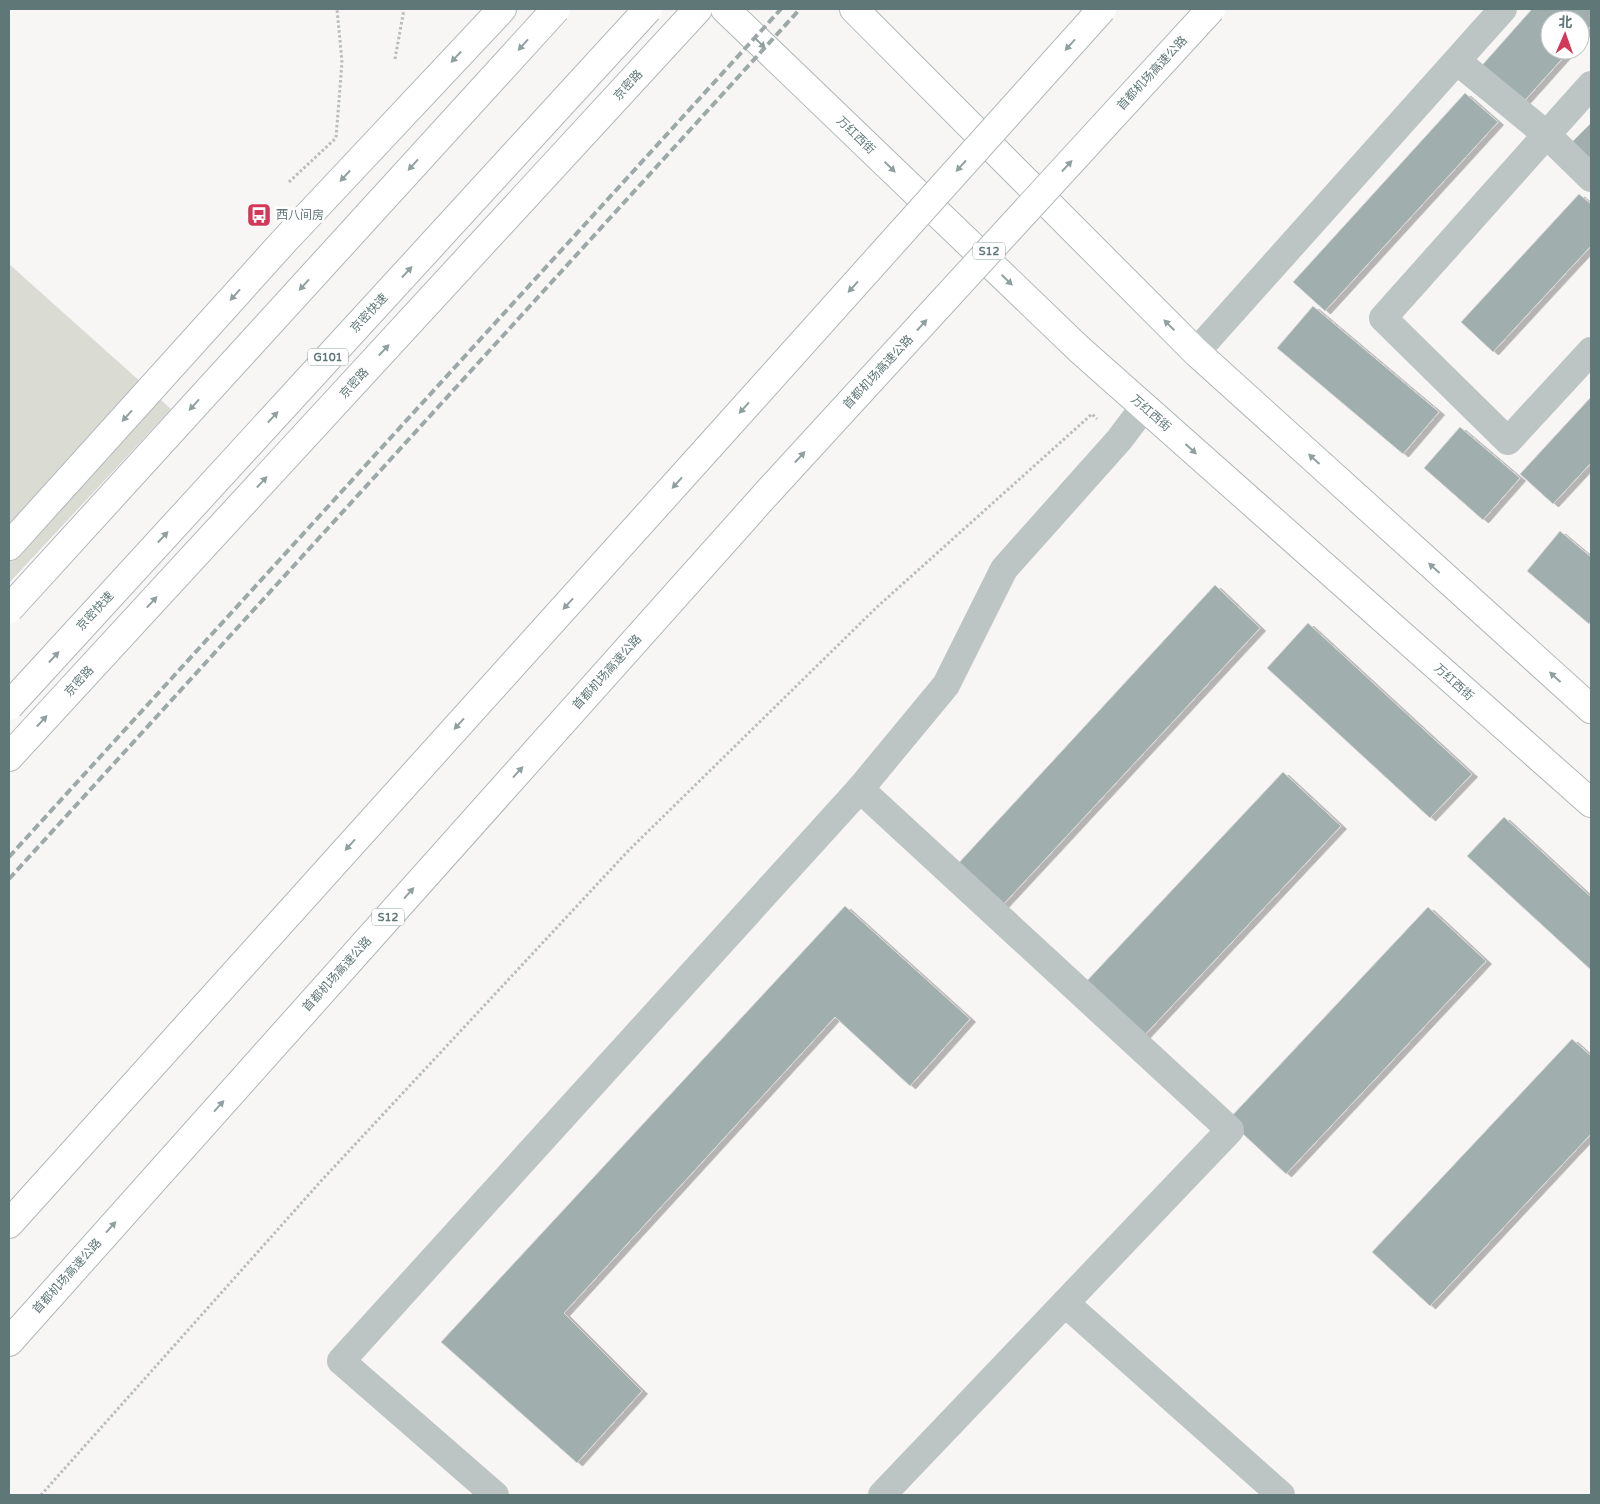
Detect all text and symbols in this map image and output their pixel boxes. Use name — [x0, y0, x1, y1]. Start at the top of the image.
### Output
north arrow — [1540, 10, 1590, 60]
text: 北 — [1558, 14, 1573, 31]
street label: 首都机场高速公路 — [1114, 33, 1190, 113]
one-way arrow — [754, 36, 766, 48]
one-way arrow — [517, 38, 529, 50]
one-way arrow — [1064, 39, 1076, 51]
one-way arrow — [450, 51, 462, 63]
street label: 京密路 — [611, 67, 645, 103]
street label: 万红西街 — [834, 113, 878, 157]
one-way arrow — [407, 158, 419, 170]
one-way arrow — [955, 159, 967, 171]
one-way arrow — [883, 161, 895, 173]
one-way arrow — [1061, 161, 1073, 173]
one-way arrow — [339, 169, 351, 181]
bus stop icon: 西八间房 — [246, 202, 272, 228]
place label: 西八间房 — [276, 208, 324, 222]
road number: S12 — [973, 242, 1005, 260]
one-way arrow — [401, 266, 413, 278]
one-way arrow — [1001, 274, 1013, 286]
one-way arrow — [298, 278, 310, 290]
one-way arrow — [847, 280, 859, 292]
one-way arrow — [229, 289, 241, 301]
street label: 京密快速 — [348, 291, 390, 335]
one-way arrow — [916, 319, 928, 331]
one-way arrow — [1163, 319, 1175, 331]
street label: 首都机场高速公路 — [840, 332, 916, 412]
one-way arrow — [378, 344, 390, 356]
road number: G101 — [308, 348, 348, 366]
street label: 京密路 — [337, 365, 371, 401]
street label: 万红西街 — [1128, 392, 1174, 434]
one-way arrow — [188, 399, 200, 411]
one-way arrow — [738, 401, 750, 413]
one-way arrow — [121, 410, 133, 422]
one-way arrow — [267, 412, 279, 424]
one-way arrow — [1185, 443, 1198, 454]
one-way arrow — [794, 452, 806, 464]
one-way arrow — [1308, 453, 1320, 465]
one-way arrow — [256, 477, 268, 489]
one-way arrow — [671, 477, 682, 490]
one-way arrow — [157, 531, 169, 543]
one-way arrow — [1428, 562, 1441, 573]
street label: 京密快速 — [74, 589, 116, 633]
one-way arrow — [146, 596, 158, 608]
one-way arrow — [562, 597, 574, 609]
street label: 首都机场高速公路 — [570, 632, 644, 712]
one-way arrow — [48, 650, 59, 663]
street label: 万红西街 — [1431, 661, 1477, 703]
street label: 京密路 — [62, 663, 96, 699]
one-way arrow — [1549, 671, 1562, 682]
one-way arrow — [36, 716, 48, 728]
one-way arrow — [453, 718, 465, 730]
one-way arrow — [512, 767, 524, 779]
one-way arrow — [344, 839, 356, 851]
one-way arrow — [404, 887, 415, 900]
road number: S12 — [372, 909, 404, 926]
street label: 首都机场高速公路 — [300, 934, 374, 1014]
one-way arrow — [214, 1099, 225, 1112]
one-way arrow — [105, 1221, 117, 1233]
street label: 首都机场高速公路 — [30, 1236, 104, 1316]

